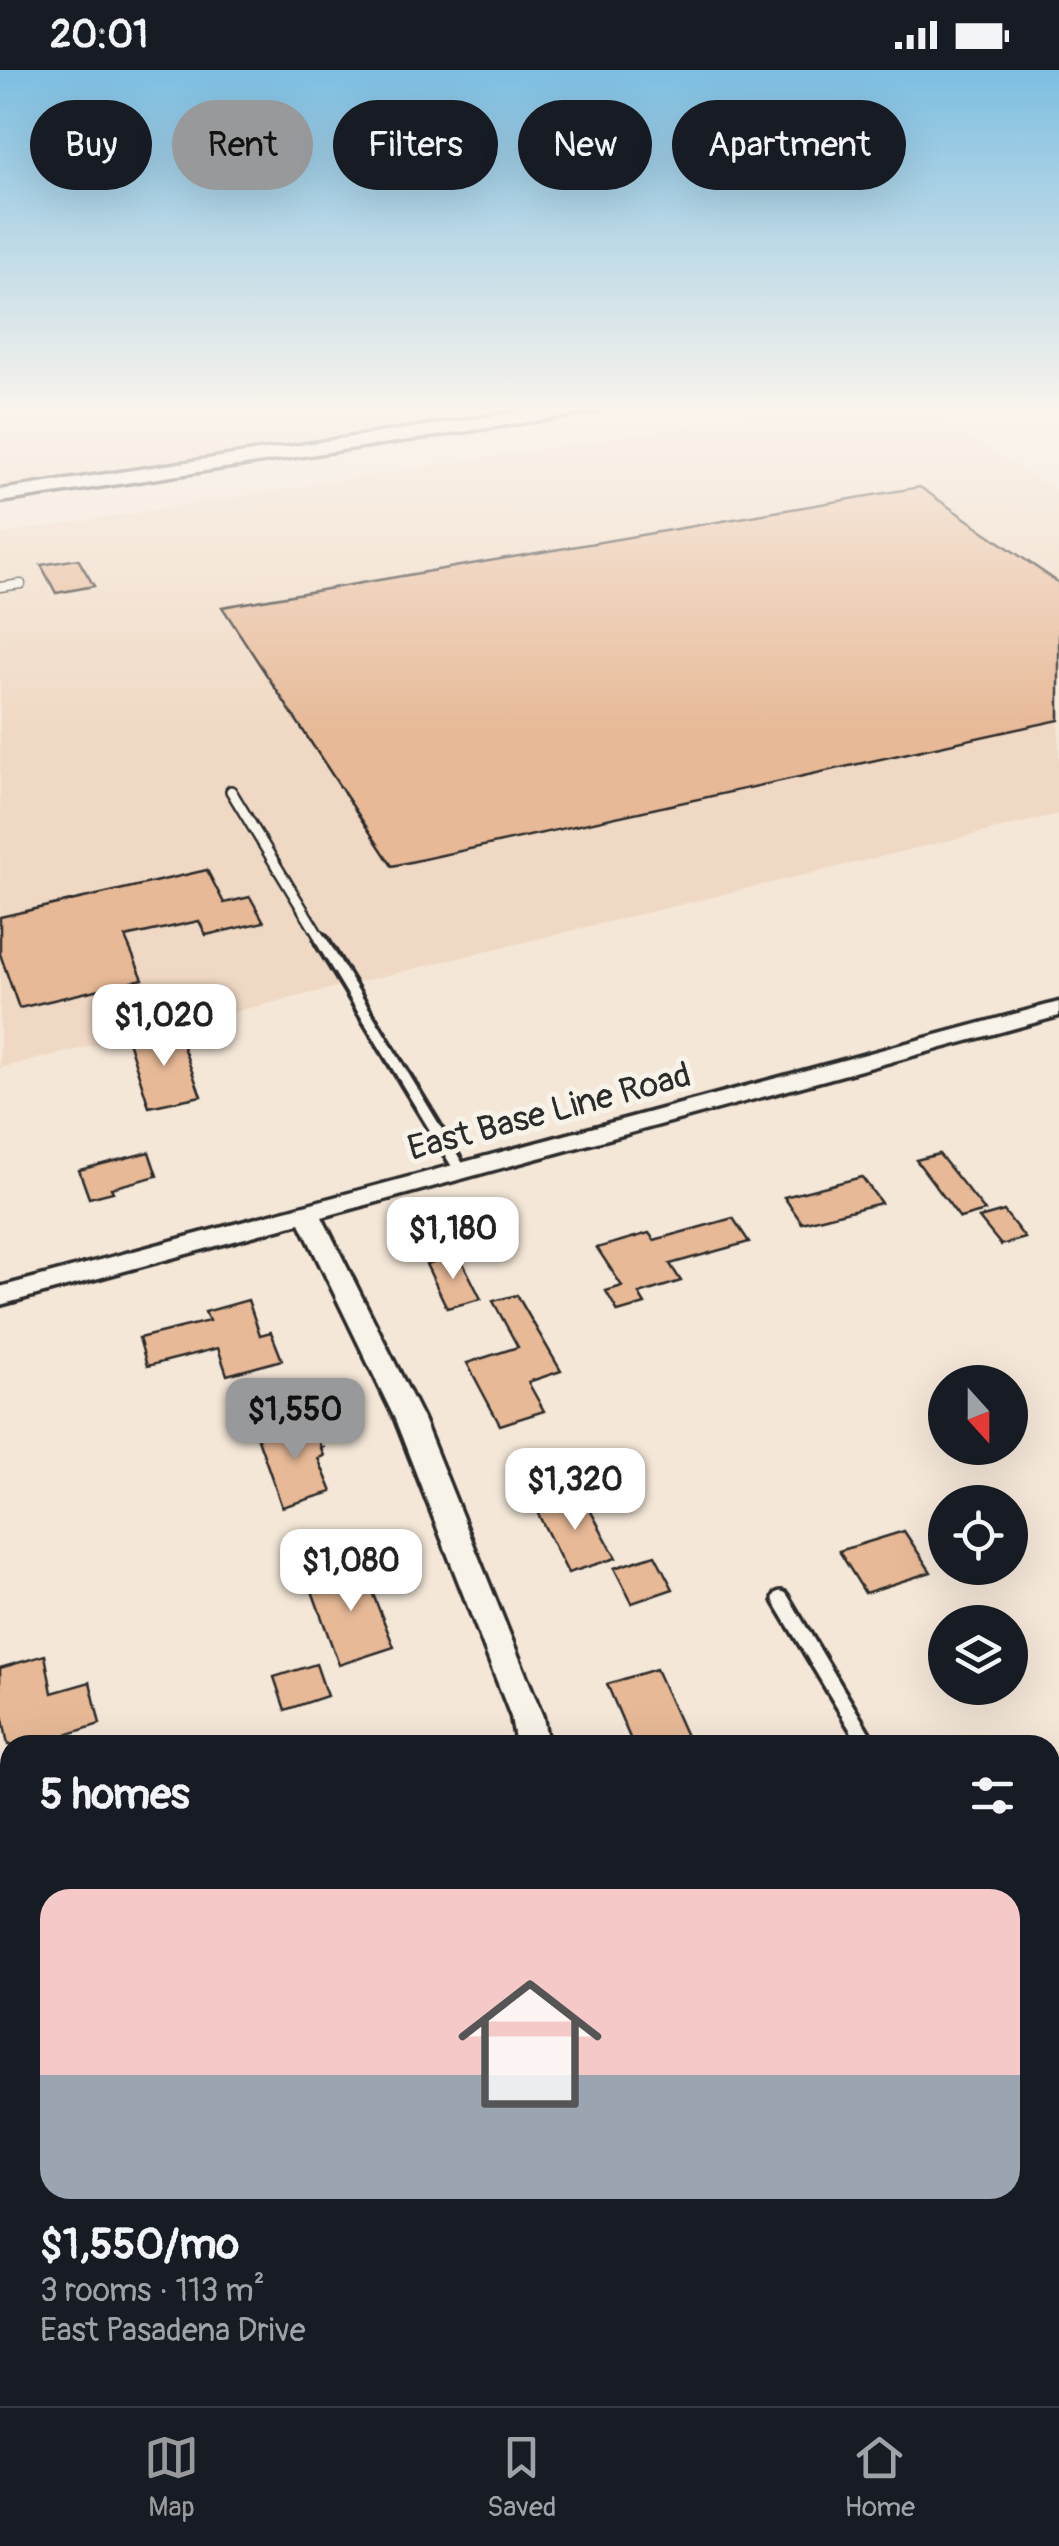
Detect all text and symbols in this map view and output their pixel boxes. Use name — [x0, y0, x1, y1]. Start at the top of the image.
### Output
text: 20:01 — [50, 11, 148, 59]
chip: Buy — [30, 100, 152, 190]
chip: Rent — [172, 100, 313, 190]
chip: Filters — [333, 100, 498, 190]
chip: New — [518, 100, 652, 190]
chip: Apartment — [672, 100, 906, 190]
pin: $1,020 — [83, 984, 245, 1069]
text: $1,020 — [114, 996, 214, 1036]
street label: East Base Line Road — [403, 1053, 696, 1171]
pin: $1,180 — [372, 1197, 534, 1282]
text: $1,180 — [409, 1209, 497, 1249]
north arrow — [928, 1365, 1028, 1465]
map controls — [928, 1365, 1028, 1705]
pin: $1,550 — [214, 1378, 376, 1463]
text: $1,550 — [248, 1390, 342, 1430]
pin: $1,320 — [494, 1448, 656, 1533]
text: $1,320 — [527, 1460, 623, 1500]
button: locate — [928, 1485, 1028, 1585]
pin: $1,080 — [270, 1529, 432, 1614]
text: $1,080 — [302, 1541, 400, 1581]
button: layers — [928, 1605, 1028, 1705]
icon: filters — [965, 1768, 1020, 1823]
text: 5 homes — [40, 1769, 190, 1821]
icon: home — [440, 1954, 620, 2134]
text: $1,550/mo — [40, 2219, 239, 2271]
text: 3 rooms · 113 m² — [40, 2271, 265, 2311]
text: East Pasadena Drive — [40, 2311, 306, 2351]
tab: Map — [144, 2430, 199, 2525]
tab: Saved — [487, 2430, 556, 2525]
tab: Home — [844, 2430, 915, 2525]

